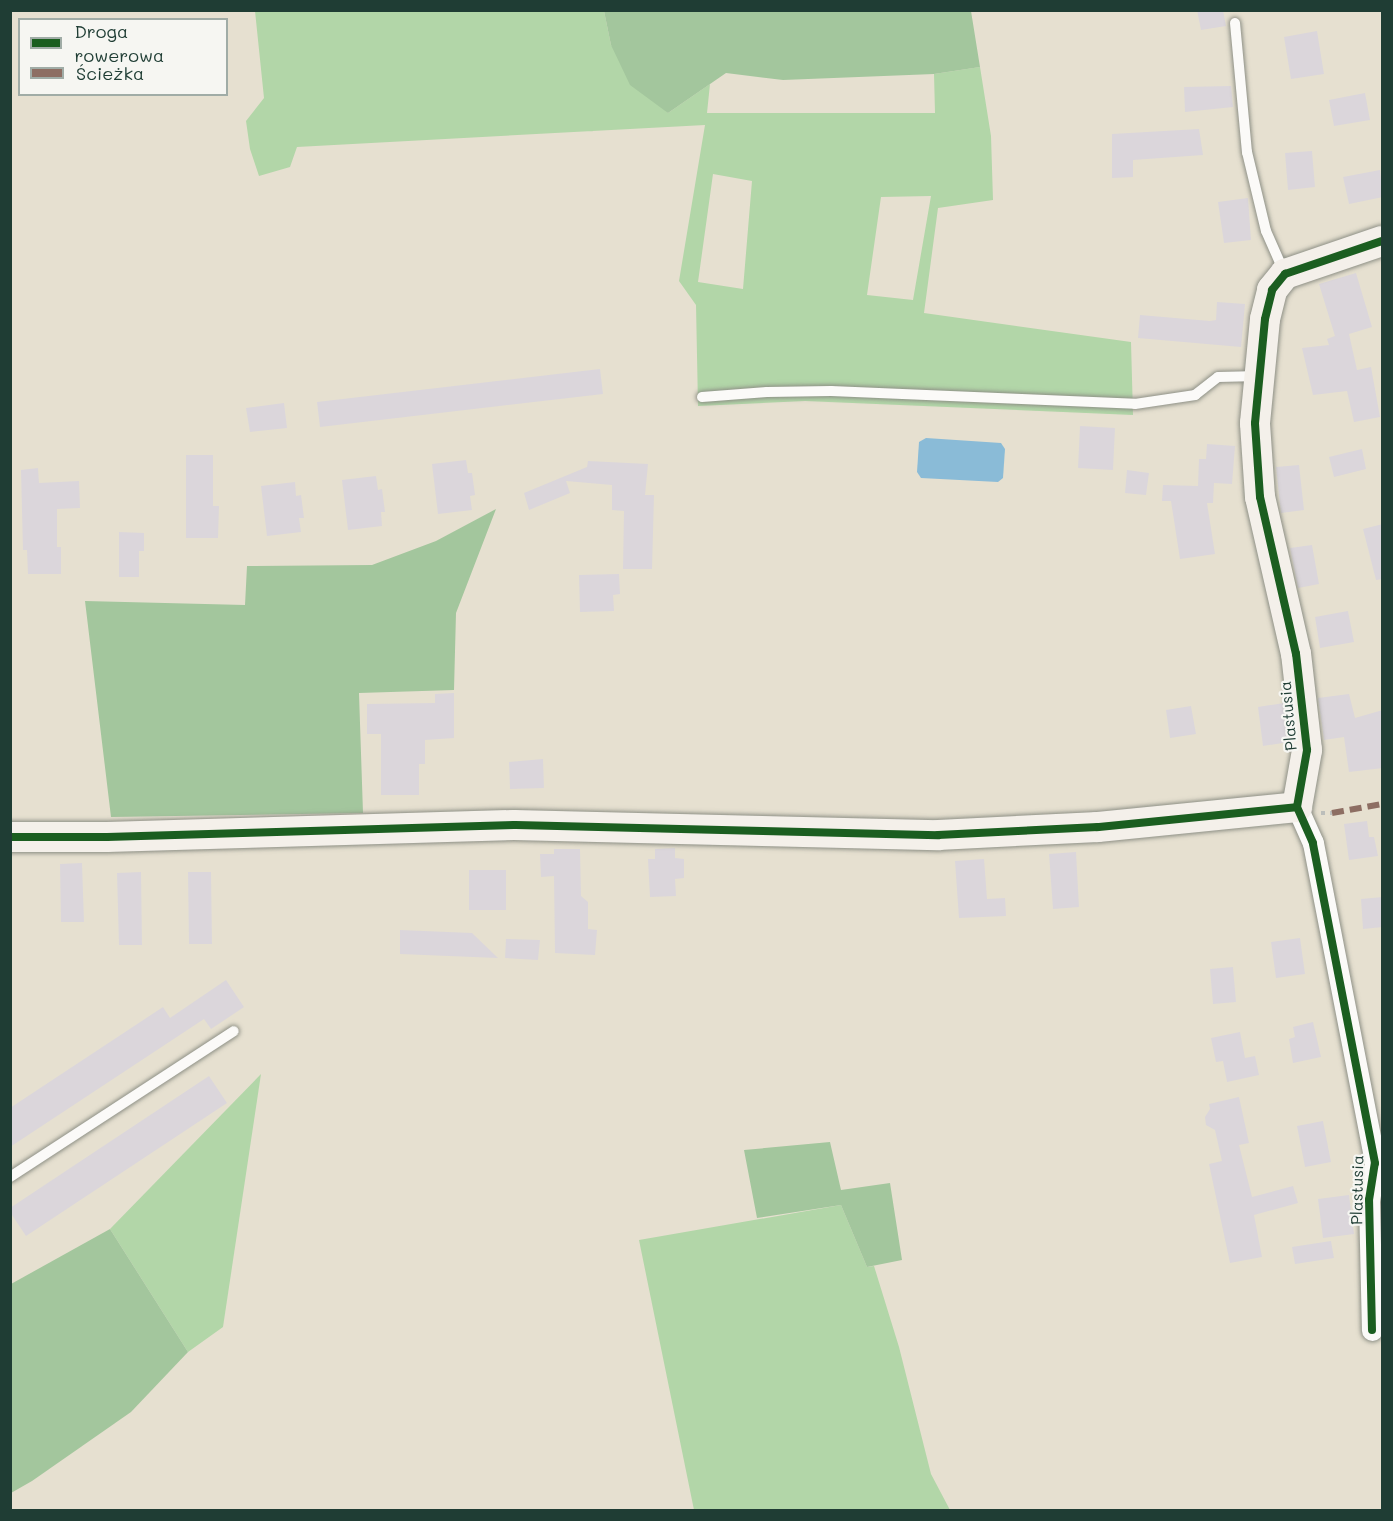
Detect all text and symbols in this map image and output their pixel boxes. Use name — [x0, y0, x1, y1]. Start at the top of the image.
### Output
legend — [18, 18, 228, 96]
text: Droga rowerowa — [74, 19, 164, 67]
text: Ścieżka — [76, 61, 144, 85]
street label: Plastusia — [1275, 680, 1301, 752]
street label: Plastusia — [1347, 1155, 1367, 1225]

